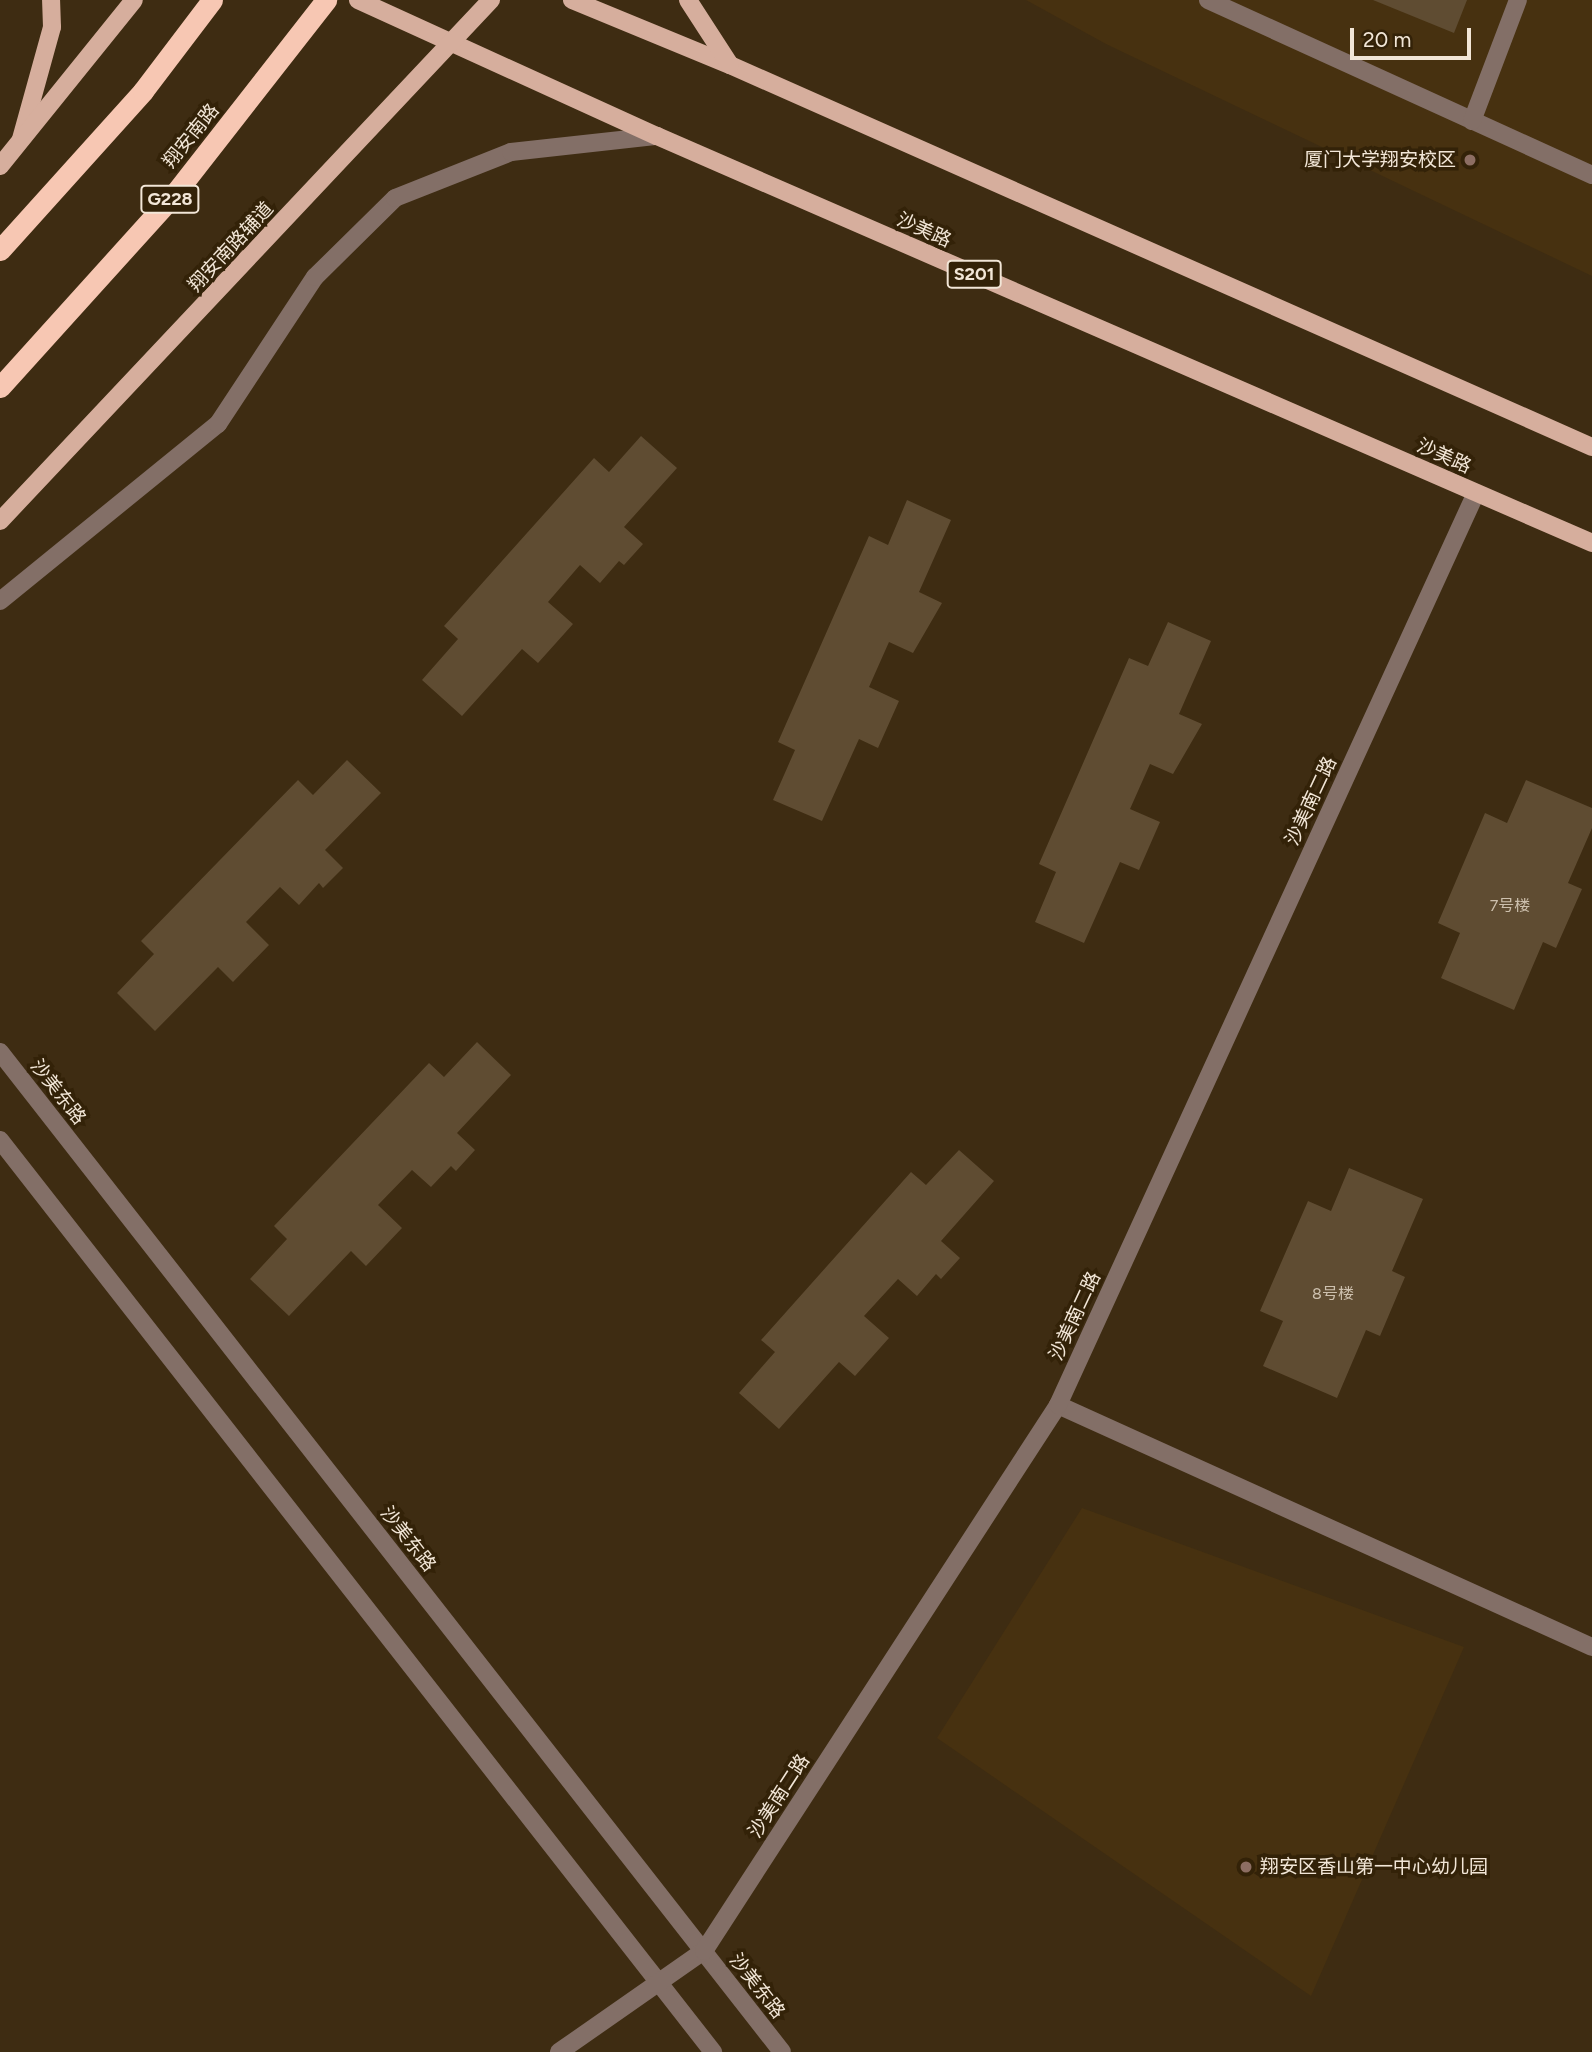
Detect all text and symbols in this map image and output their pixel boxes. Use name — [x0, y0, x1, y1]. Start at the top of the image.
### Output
scale bar — [1354, 14, 1475, 58]
text: 20 m — [1363, 27, 1411, 52]
street label: 翔安南路 — [158, 99, 224, 173]
place label: 厦门大学翔安校区 — [1304, 149, 1456, 171]
marker: 厦门大学翔安校区 — [1462, 152, 1478, 168]
road number: G228 — [140, 184, 200, 214]
street label: 翔安南路辅道 — [184, 198, 278, 296]
street label: 沙美路 — [893, 208, 955, 252]
road number: S201 — [946, 260, 1002, 288]
street label: 沙美路 — [1413, 434, 1475, 478]
street label: 沙美南二路 — [1281, 753, 1341, 849]
house number: 7号楼 — [1490, 896, 1530, 916]
street label: 沙美东路 — [26, 1055, 90, 1129]
street label: 沙美南二路 — [1045, 1268, 1105, 1364]
house number: 8号楼 — [1312, 1284, 1354, 1304]
street label: 沙美东路 — [376, 1502, 440, 1576]
street label: 沙美南二路 — [744, 1750, 814, 1842]
place label: 翔安区香山第一中心幼儿园 — [1260, 1856, 1488, 1878]
marker: 翔安区香山第一中心幼儿园 — [1238, 1859, 1254, 1875]
street label: 沙美东路 — [725, 1949, 789, 2023]

